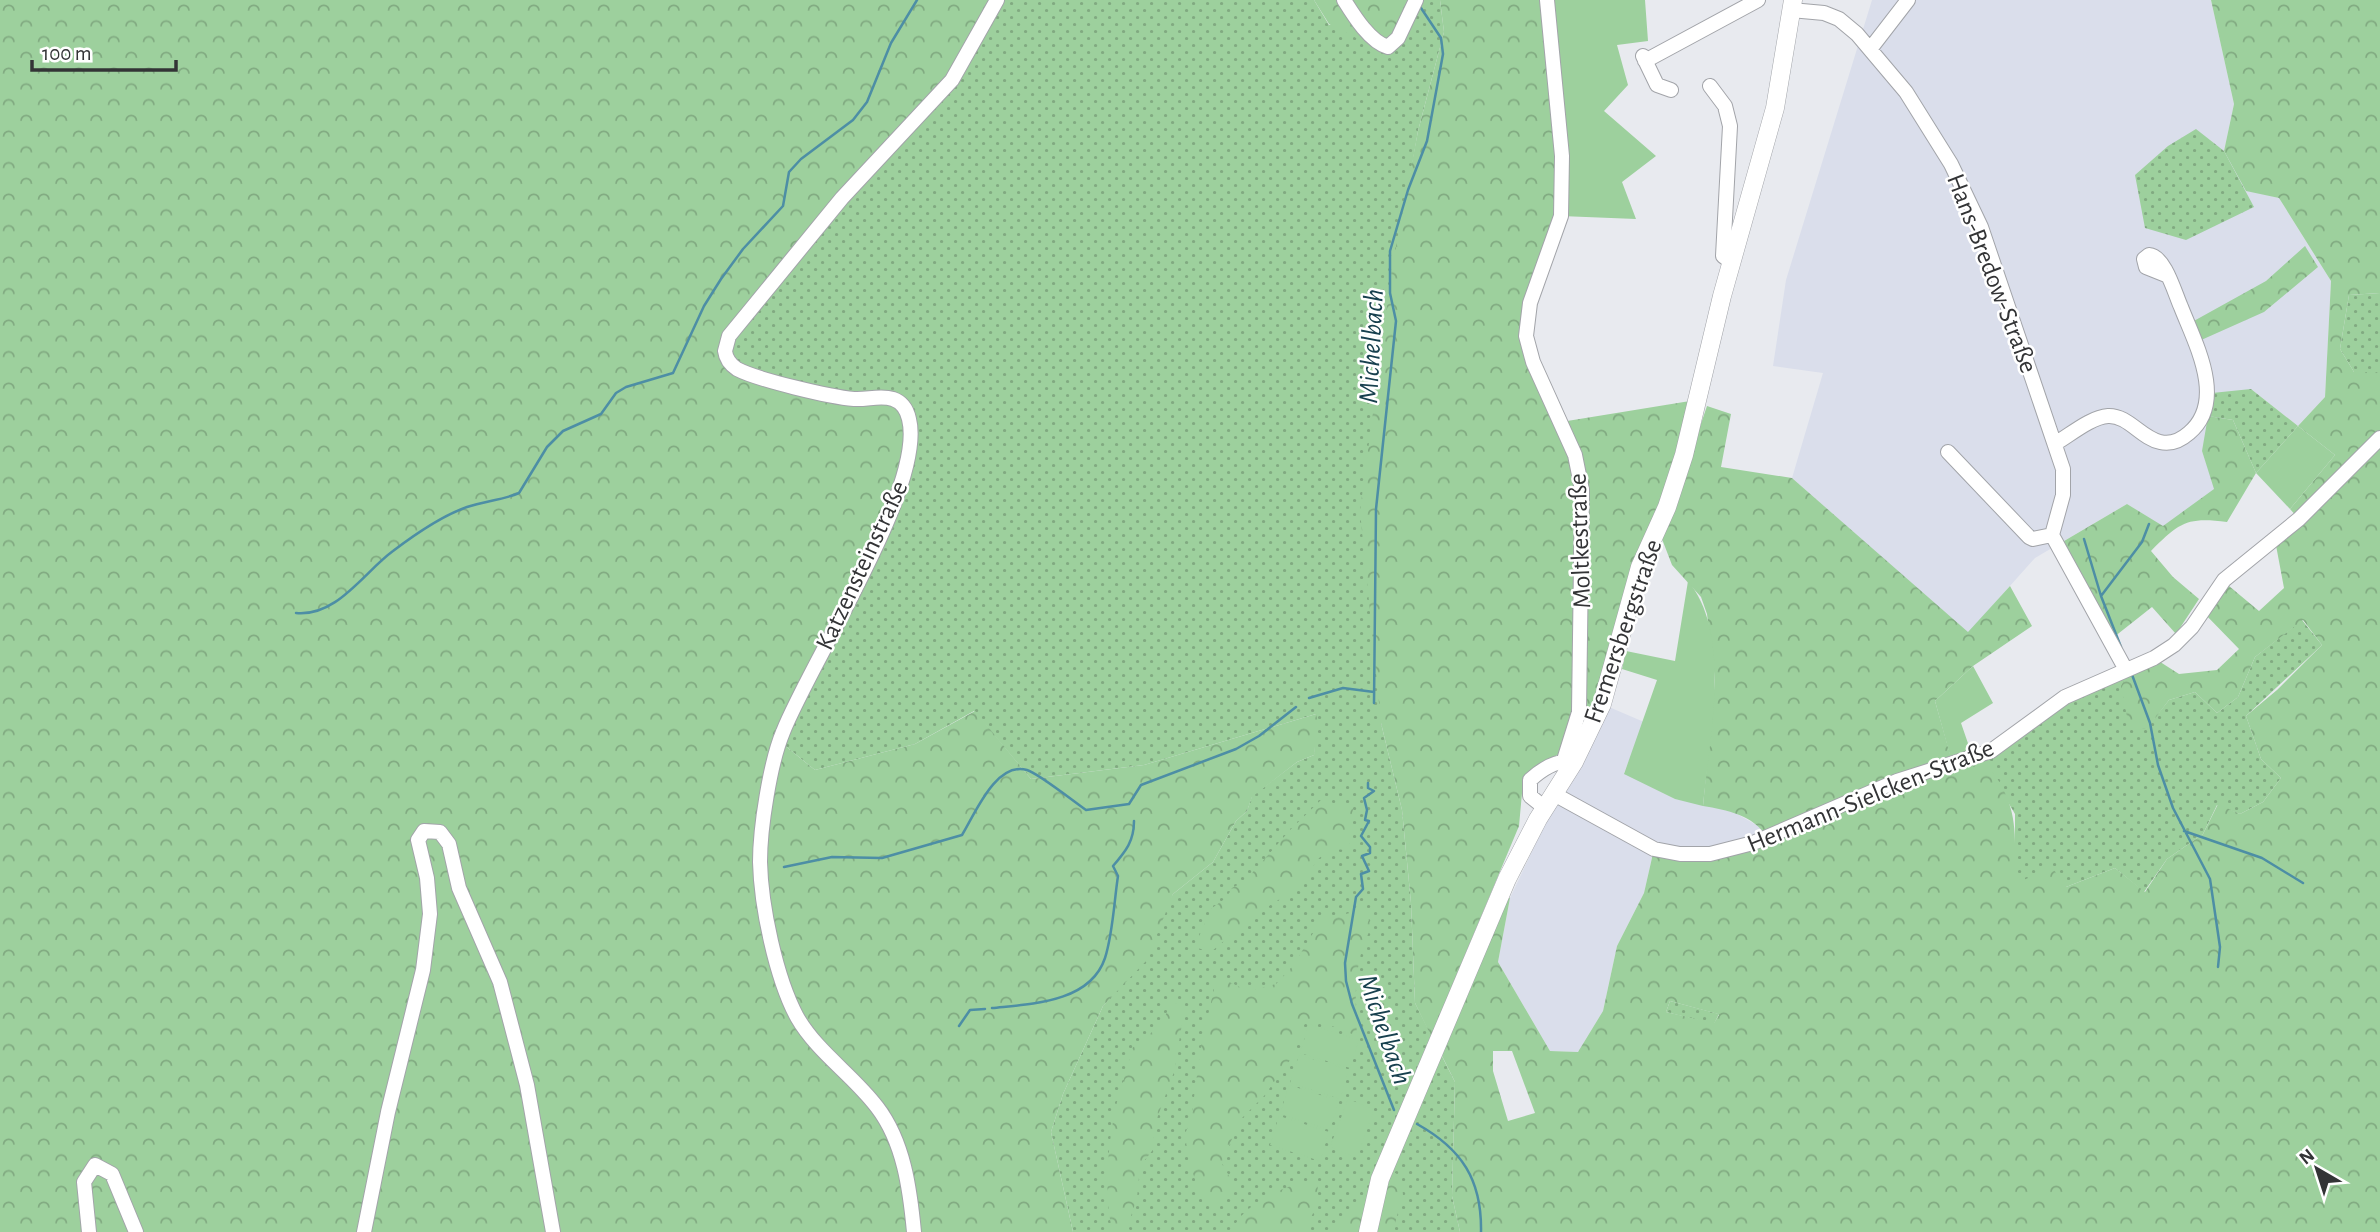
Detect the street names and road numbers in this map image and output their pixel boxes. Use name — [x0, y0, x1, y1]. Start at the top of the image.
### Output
street label: Hans-Bredow-Straße — [1942, 170, 2042, 377]
street label: Moltkestraße — [1565, 473, 1595, 609]
street label: Katzensteinstraße — [811, 477, 913, 654]
street label: Fremersbergstraße — [1579, 536, 1667, 726]
street label: Hermann-Sielcken-Straße — [1743, 734, 1997, 857]

